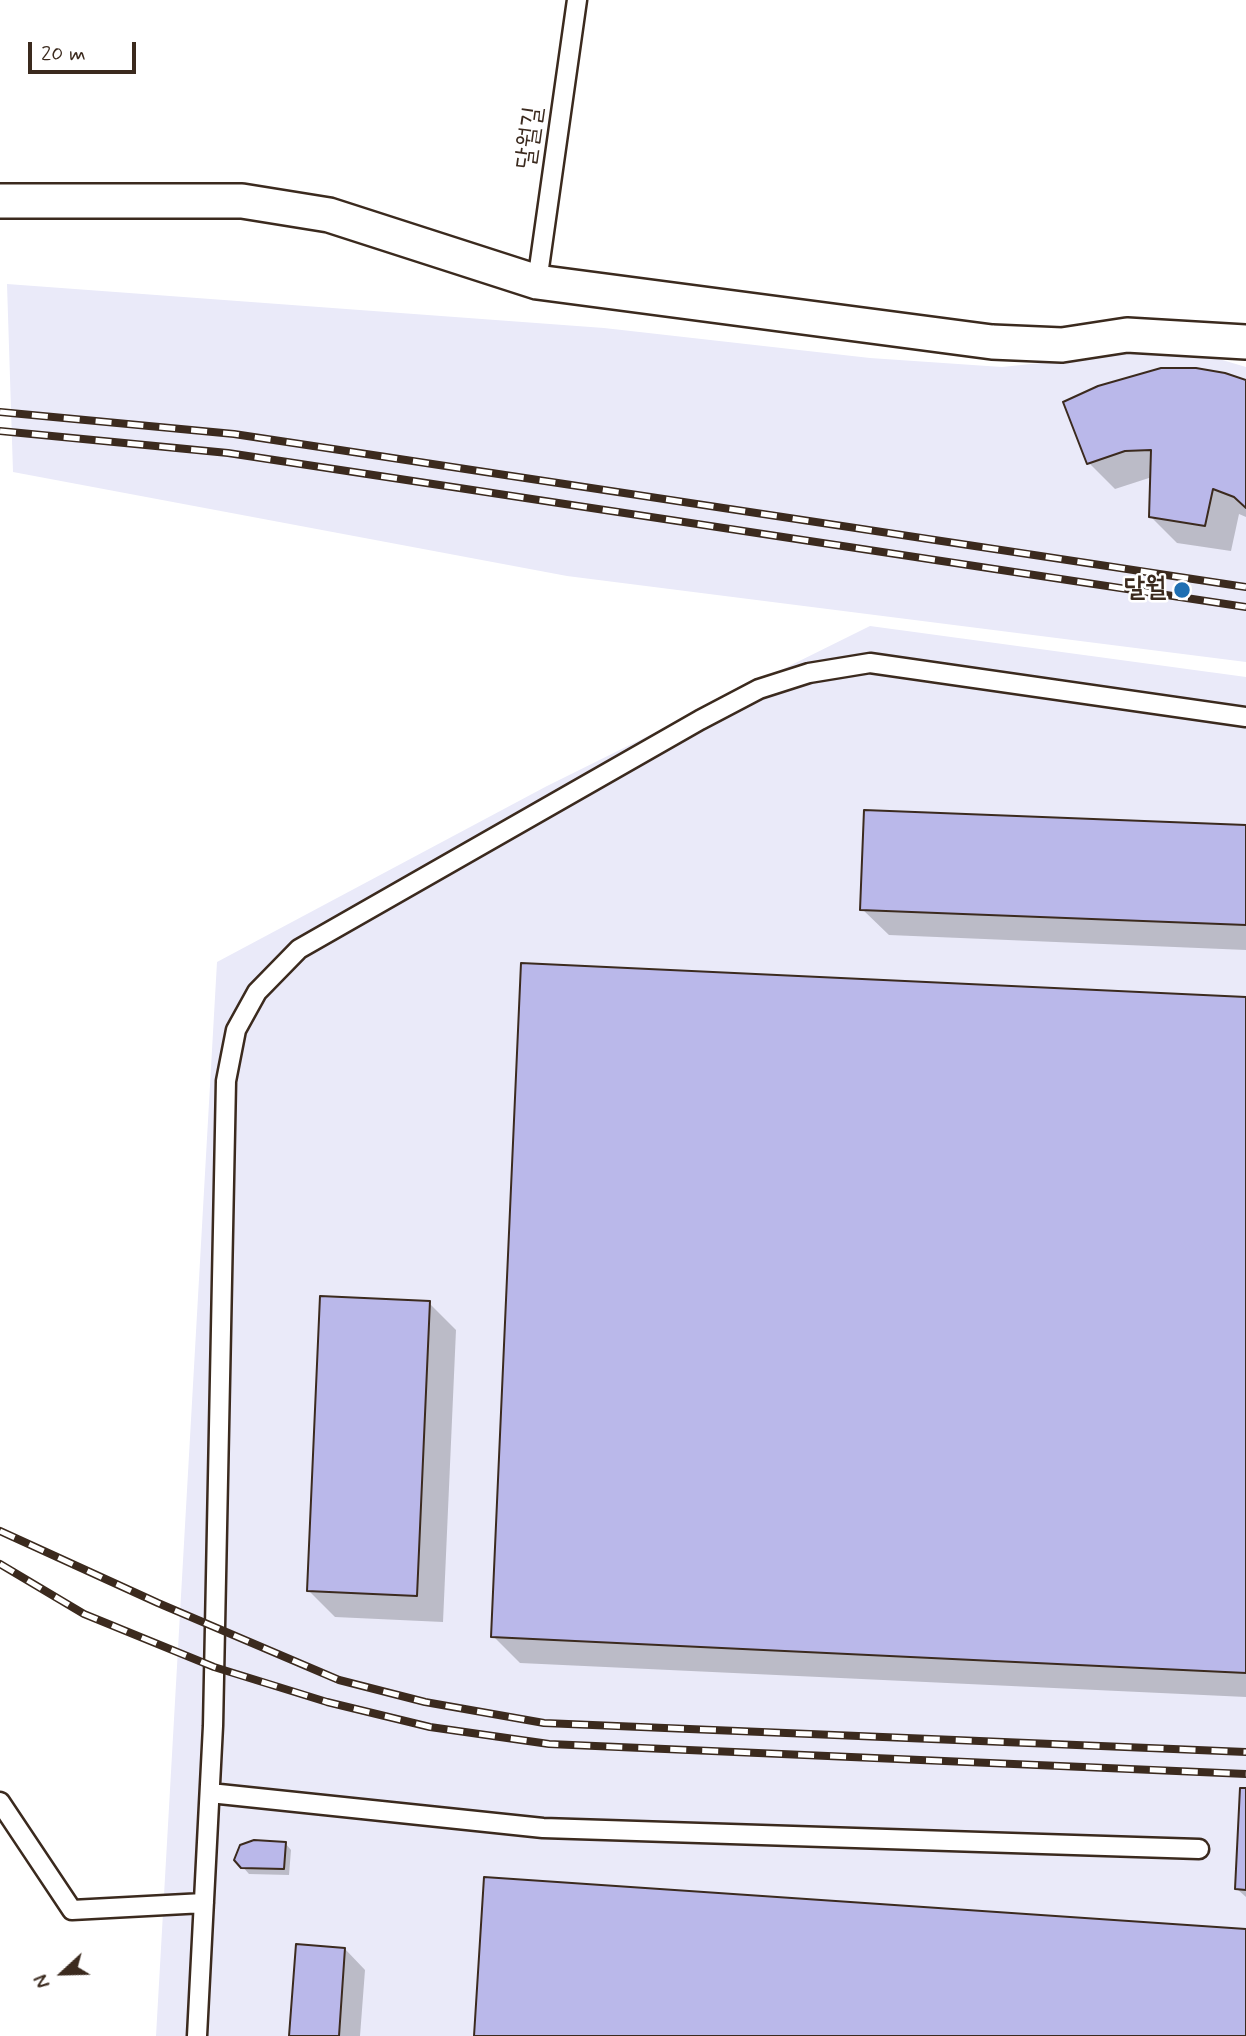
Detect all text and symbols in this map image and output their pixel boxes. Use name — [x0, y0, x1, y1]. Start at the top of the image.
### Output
scale bar — [32, 28, 140, 72]
text: 20 m — [41, 40, 86, 68]
street label: 달월길 — [511, 105, 551, 171]
place label: 달월 — [1124, 574, 1166, 606]
marker: 달월 — [1172, 580, 1192, 600]
north arrow — [28, 1938, 98, 2008]
text: N — [29, 1971, 57, 1992]

